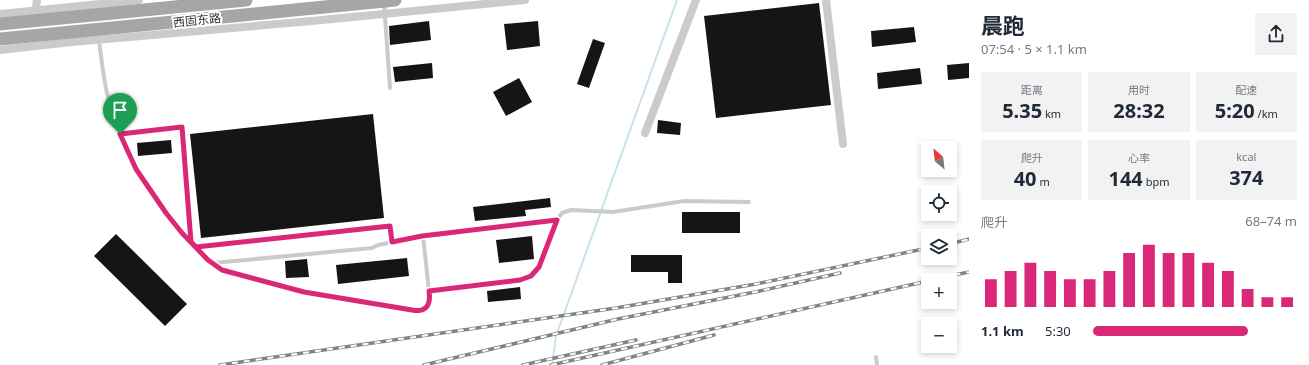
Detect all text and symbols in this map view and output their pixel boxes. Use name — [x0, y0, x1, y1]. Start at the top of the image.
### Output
street label: 西固东路 — [172, 9, 222, 31]
text: 晨跑 — [981, 10, 1025, 40]
button: share — [1255, 13, 1297, 55]
text: 07:54 · 5 × 1.1 km — [981, 40, 1087, 58]
text: 距离 — [1021, 82, 1043, 97]
text: 用时 — [1128, 82, 1150, 97]
text: 配速 — [1235, 82, 1257, 97]
pin — [103, 93, 137, 134]
text: 5.35 — [1002, 97, 1042, 124]
text: 28:32 — [1113, 97, 1165, 124]
text: 5:20 — [1215, 97, 1255, 124]
icon: arrive — [109, 99, 131, 121]
text: km — [1042, 106, 1061, 121]
text: /km — [1255, 106, 1278, 121]
north arrow — [921, 141, 957, 177]
map controls — [921, 141, 957, 353]
text: kcal — [1236, 149, 1256, 164]
text: 爬升 — [1021, 150, 1043, 165]
text: 心率 — [1128, 150, 1150, 165]
text: 374 — [1229, 164, 1263, 191]
text: 40 — [1014, 165, 1037, 192]
text: 144 — [1108, 165, 1143, 192]
text: m — [1037, 174, 1050, 189]
text: bpm — [1143, 174, 1170, 189]
button: locate — [921, 185, 957, 221]
text: 68–74 m — [1245, 212, 1297, 230]
text: 爬升 — [981, 213, 1007, 231]
button: layers — [921, 229, 957, 265]
button: + — [921, 273, 957, 309]
button: − — [921, 317, 957, 353]
text: 1.1 km — [981, 322, 1024, 340]
text: 5:30 — [1045, 322, 1071, 340]

